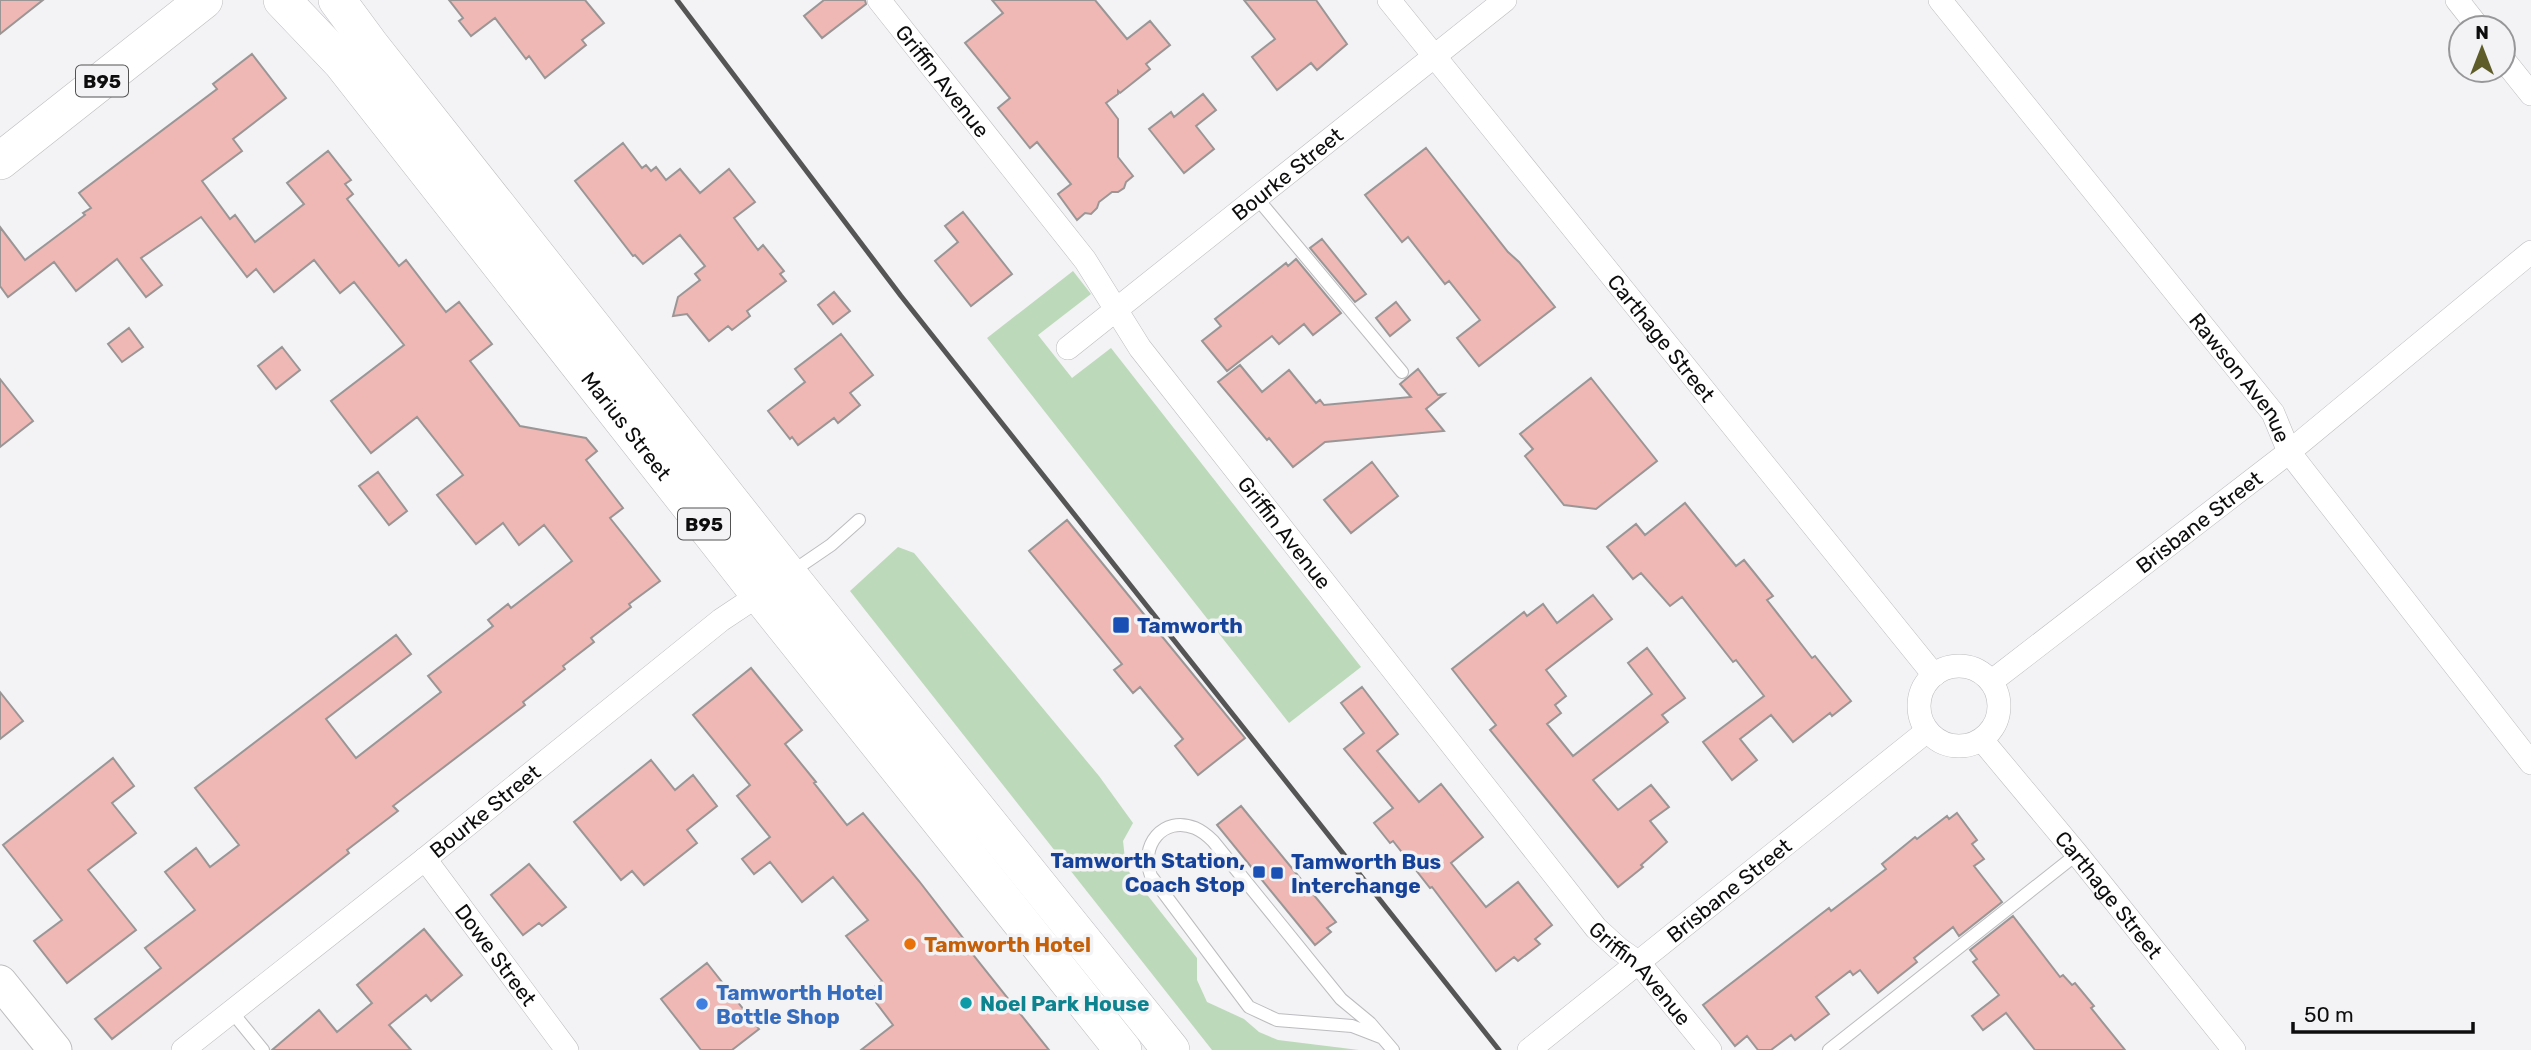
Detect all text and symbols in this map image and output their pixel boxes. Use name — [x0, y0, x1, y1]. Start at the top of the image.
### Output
north arrow — [2447, 14, 2517, 84]
street label: Griffin Avenue — [891, 20, 995, 142]
text: N — [2475, 21, 2489, 44]
road number: B95 — [76, 66, 128, 96]
street label: Bourke Street — [1227, 122, 1348, 225]
street label: Carthage Street — [1603, 269, 1720, 406]
street label: Rawson Avenue — [2185, 308, 2296, 446]
street label: Marius Street — [577, 366, 677, 485]
street label: Brisbane Street — [2131, 465, 2267, 578]
street label: Griffin Avenue — [1233, 471, 1337, 594]
road number: B95 — [678, 509, 730, 540]
place label: Tamworth — [1137, 613, 1243, 638]
marker: Tamworth — [1111, 615, 1131, 635]
street label: Bourke Street — [424, 759, 545, 863]
street label: Carthage Street — [2050, 826, 2168, 963]
street label: Brisbane Street — [1662, 833, 1796, 947]
place label: Tamworth Station, Coach Stop — [1051, 848, 1245, 897]
place label: Tamworth Bus Interchange — [1291, 849, 1441, 898]
marker: Tamworth Station, Coach Stop — [1251, 864, 1267, 880]
marker: Tamworth Bus Interchange — [1269, 865, 1285, 881]
street label: Dowe Street — [450, 899, 542, 1010]
street label: Griffin Avenue — [1584, 916, 1697, 1030]
place label: Tamworth Hotel — [924, 932, 1091, 957]
marker: Tamworth Hotel — [902, 936, 918, 952]
place label: Tamworth Hotel Bottle Shop — [716, 980, 883, 1029]
scale bar — [2293, 990, 2473, 1034]
place label: Noel Park House — [980, 991, 1149, 1016]
marker: Noel Park House — [958, 995, 974, 1011]
marker: Tamworth Hotel Bottle Shop — [694, 996, 710, 1012]
text: 50 m — [2304, 1002, 2354, 1027]

